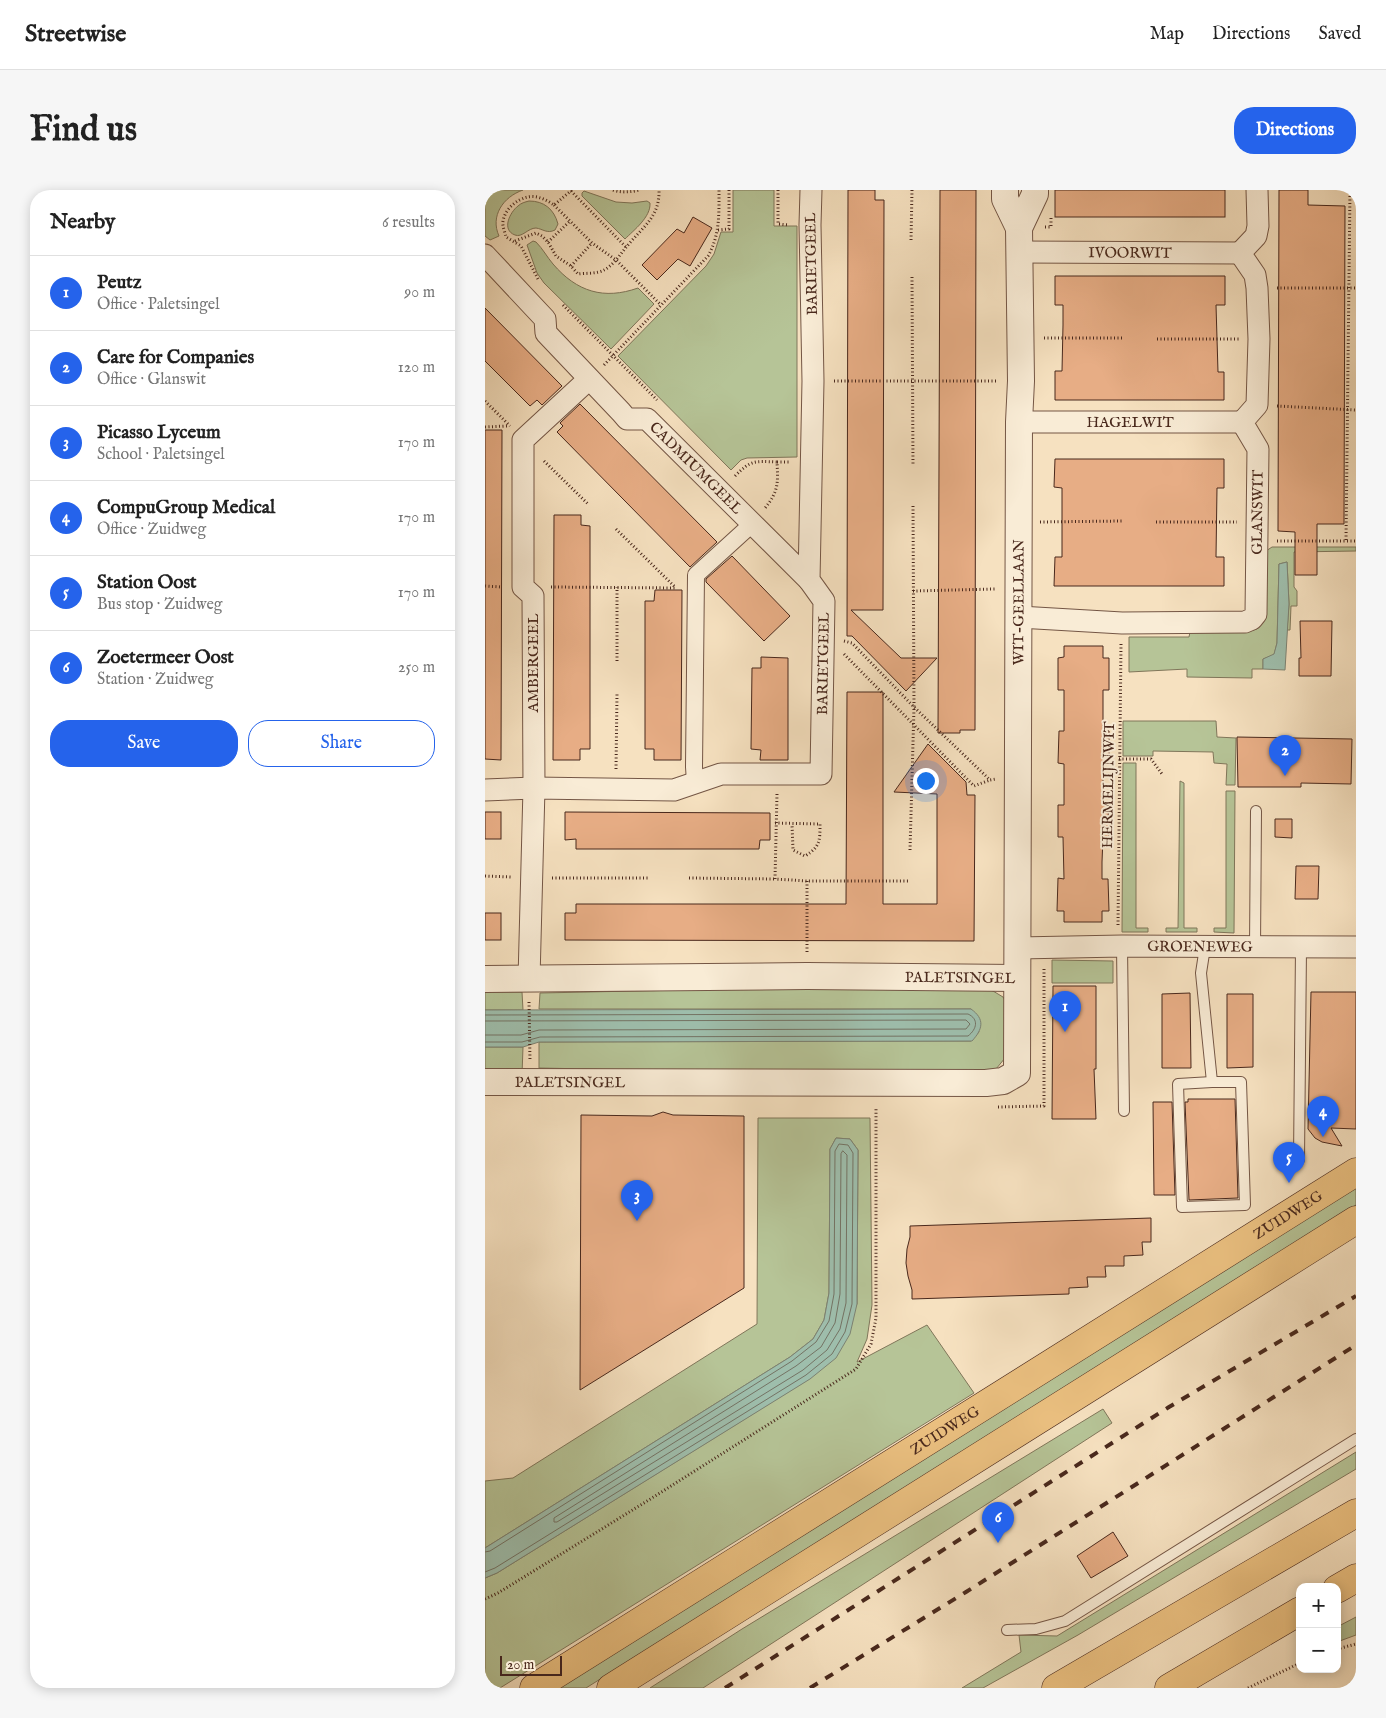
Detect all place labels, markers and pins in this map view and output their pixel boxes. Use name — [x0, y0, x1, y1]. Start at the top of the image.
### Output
pin: 2 — [1269, 735, 1301, 776]
pin: 1 — [1049, 991, 1081, 1032]
pin: 4 — [1307, 1096, 1339, 1137]
pin: 5 — [1273, 1142, 1305, 1183]
pin: 3 — [621, 1180, 653, 1221]
pin: 6 — [982, 1502, 1014, 1543]

